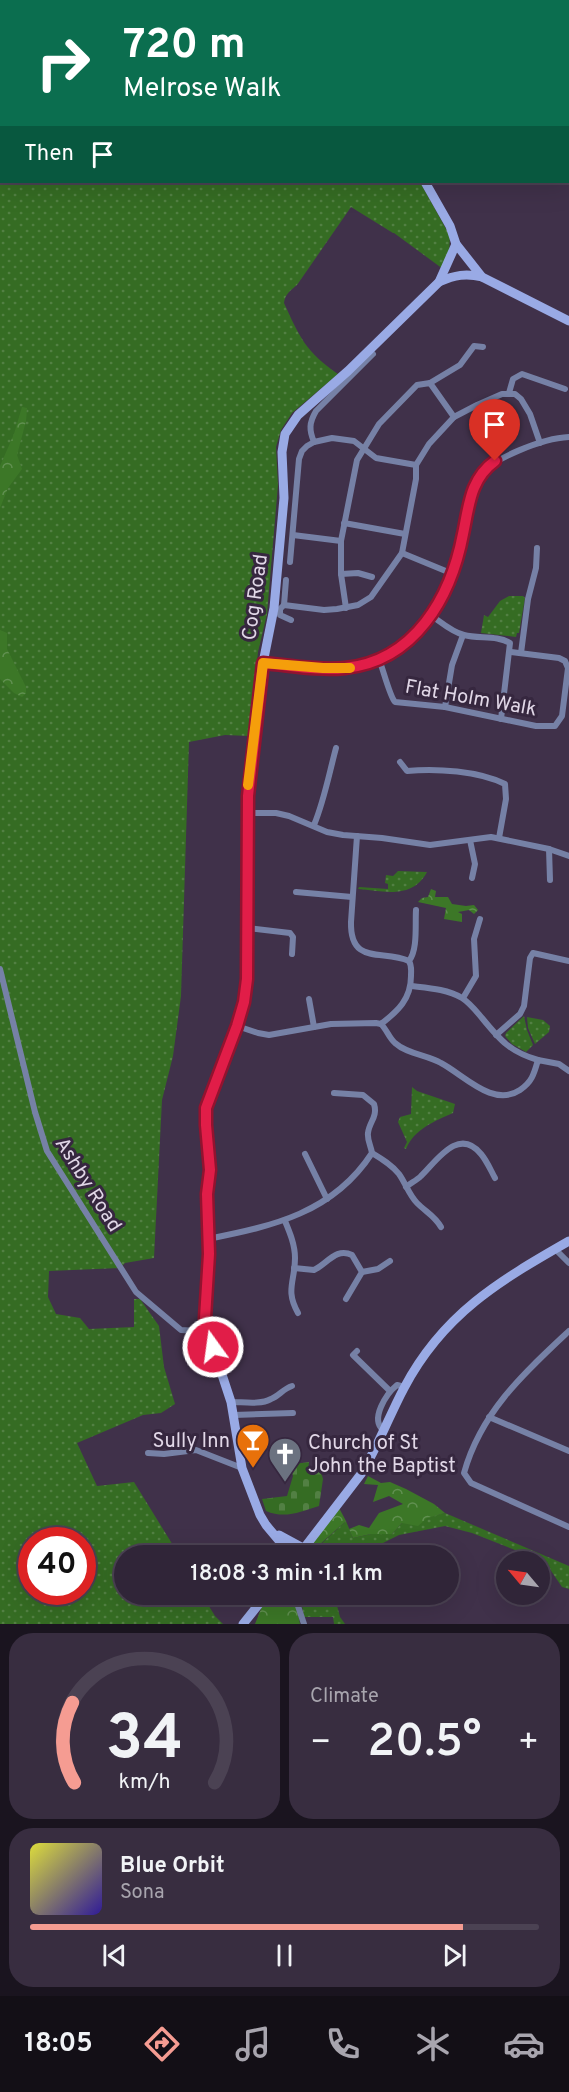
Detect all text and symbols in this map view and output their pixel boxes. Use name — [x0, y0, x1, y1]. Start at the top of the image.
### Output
text: 720 m — [123, 20, 246, 73]
icon: right — [24, 24, 102, 102]
text: Melrose Walk — [123, 72, 281, 106]
icon: arrive — [86, 138, 119, 171]
text: Then — [24, 141, 74, 168]
pin — [469, 399, 520, 461]
icon: arrive — [478, 408, 511, 441]
street label: Cog Road — [237, 553, 275, 642]
street label: Flat Holm Walk — [403, 675, 539, 723]
street label: Ashby Road — [48, 1133, 127, 1237]
position arrow — [181, 1315, 245, 1379]
bar icon: Sully Inn — [235, 1422, 271, 1469]
place label: Sully Inn — [153, 1429, 230, 1455]
place label: Church of St John the Baptist — [308, 1431, 456, 1480]
church icon: Church of St John the Baptist — [267, 1436, 303, 1483]
speed limit sign: 40 — [18, 1527, 96, 1605]
north arrow — [496, 1551, 550, 1605]
map controls — [496, 1551, 550, 1605]
text: 18:08 · 3 min · 1.1 km — [190, 1561, 383, 1588]
text: Climate — [310, 1684, 379, 1710]
text: 34 — [106, 1702, 183, 1781]
text: 20.5° — [368, 1715, 481, 1772]
text: − — [310, 1723, 331, 1765]
text: + — [518, 1723, 539, 1765]
text: km/h — [118, 1769, 171, 1796]
text: Blue Orbit — [120, 1853, 225, 1880]
text: Sona — [120, 1880, 165, 1906]
icon: previous — [98, 1939, 131, 1972]
icon: pause — [268, 1939, 301, 1972]
icon: next — [438, 1939, 471, 1972]
icon: directions — [141, 2023, 183, 2065]
icon: music — [232, 2023, 274, 2065]
icon: phone — [322, 2023, 364, 2065]
icon: climate — [412, 2023, 454, 2065]
icon: car — [503, 2023, 545, 2065]
text: 18:05 — [24, 2027, 93, 2061]

